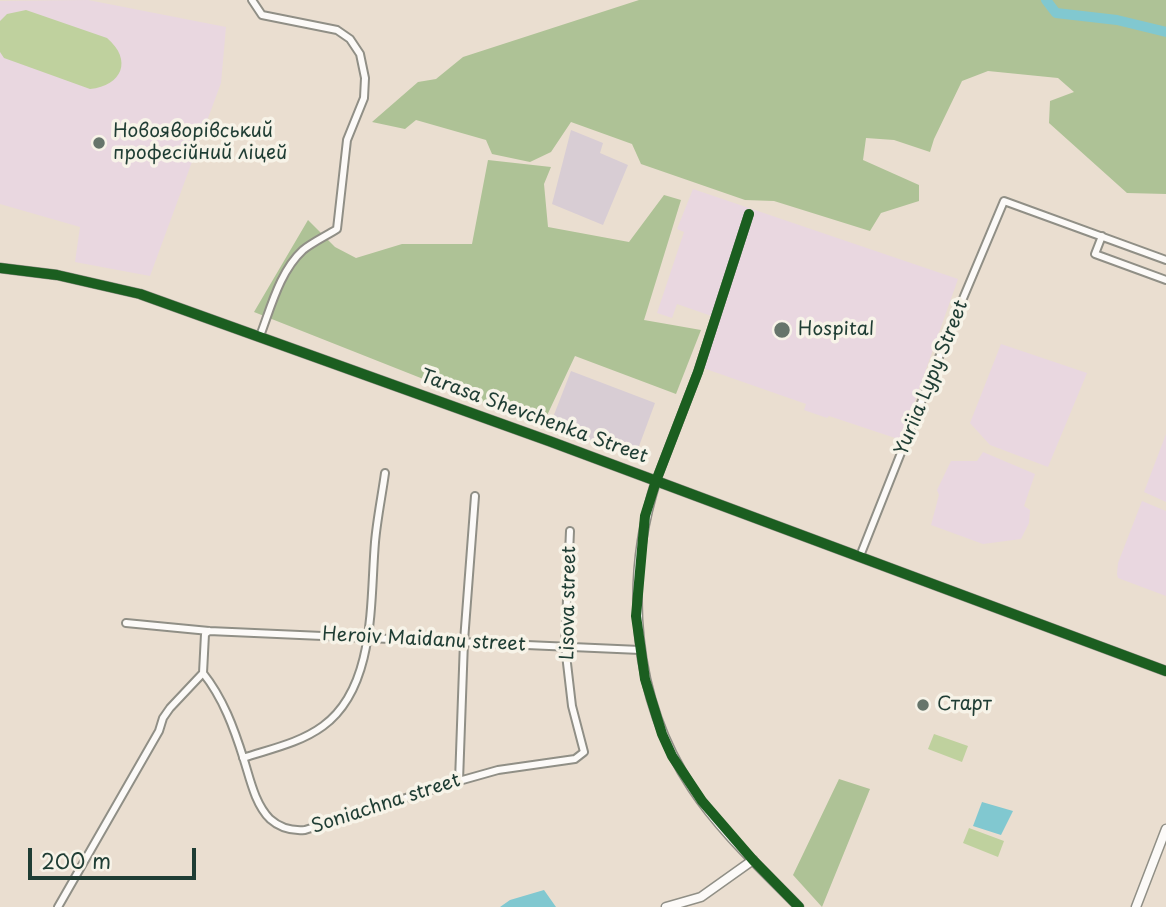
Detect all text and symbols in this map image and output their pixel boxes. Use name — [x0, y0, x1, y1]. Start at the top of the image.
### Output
place label: Новояворівський професійний ліцей — [113, 121, 287, 165]
marker: Новояворівський професійний ліцей — [91, 135, 107, 151]
street label: Yuriia Lypy Street — [890, 297, 974, 459]
place label: Hospital — [798, 319, 874, 341]
marker: Hospital — [772, 320, 792, 340]
street label: Tarasa Shevchenka Street — [417, 365, 651, 469]
street label: Lisova street — [557, 546, 581, 660]
street label: Heroiv Maidanu street — [322, 623, 526, 657]
place label: Старт — [937, 694, 992, 716]
marker: Старт — [915, 697, 931, 713]
street label: Soniachna street — [309, 769, 463, 839]
scale bar — [32, 834, 200, 878]
text: 200 m — [41, 844, 111, 876]

